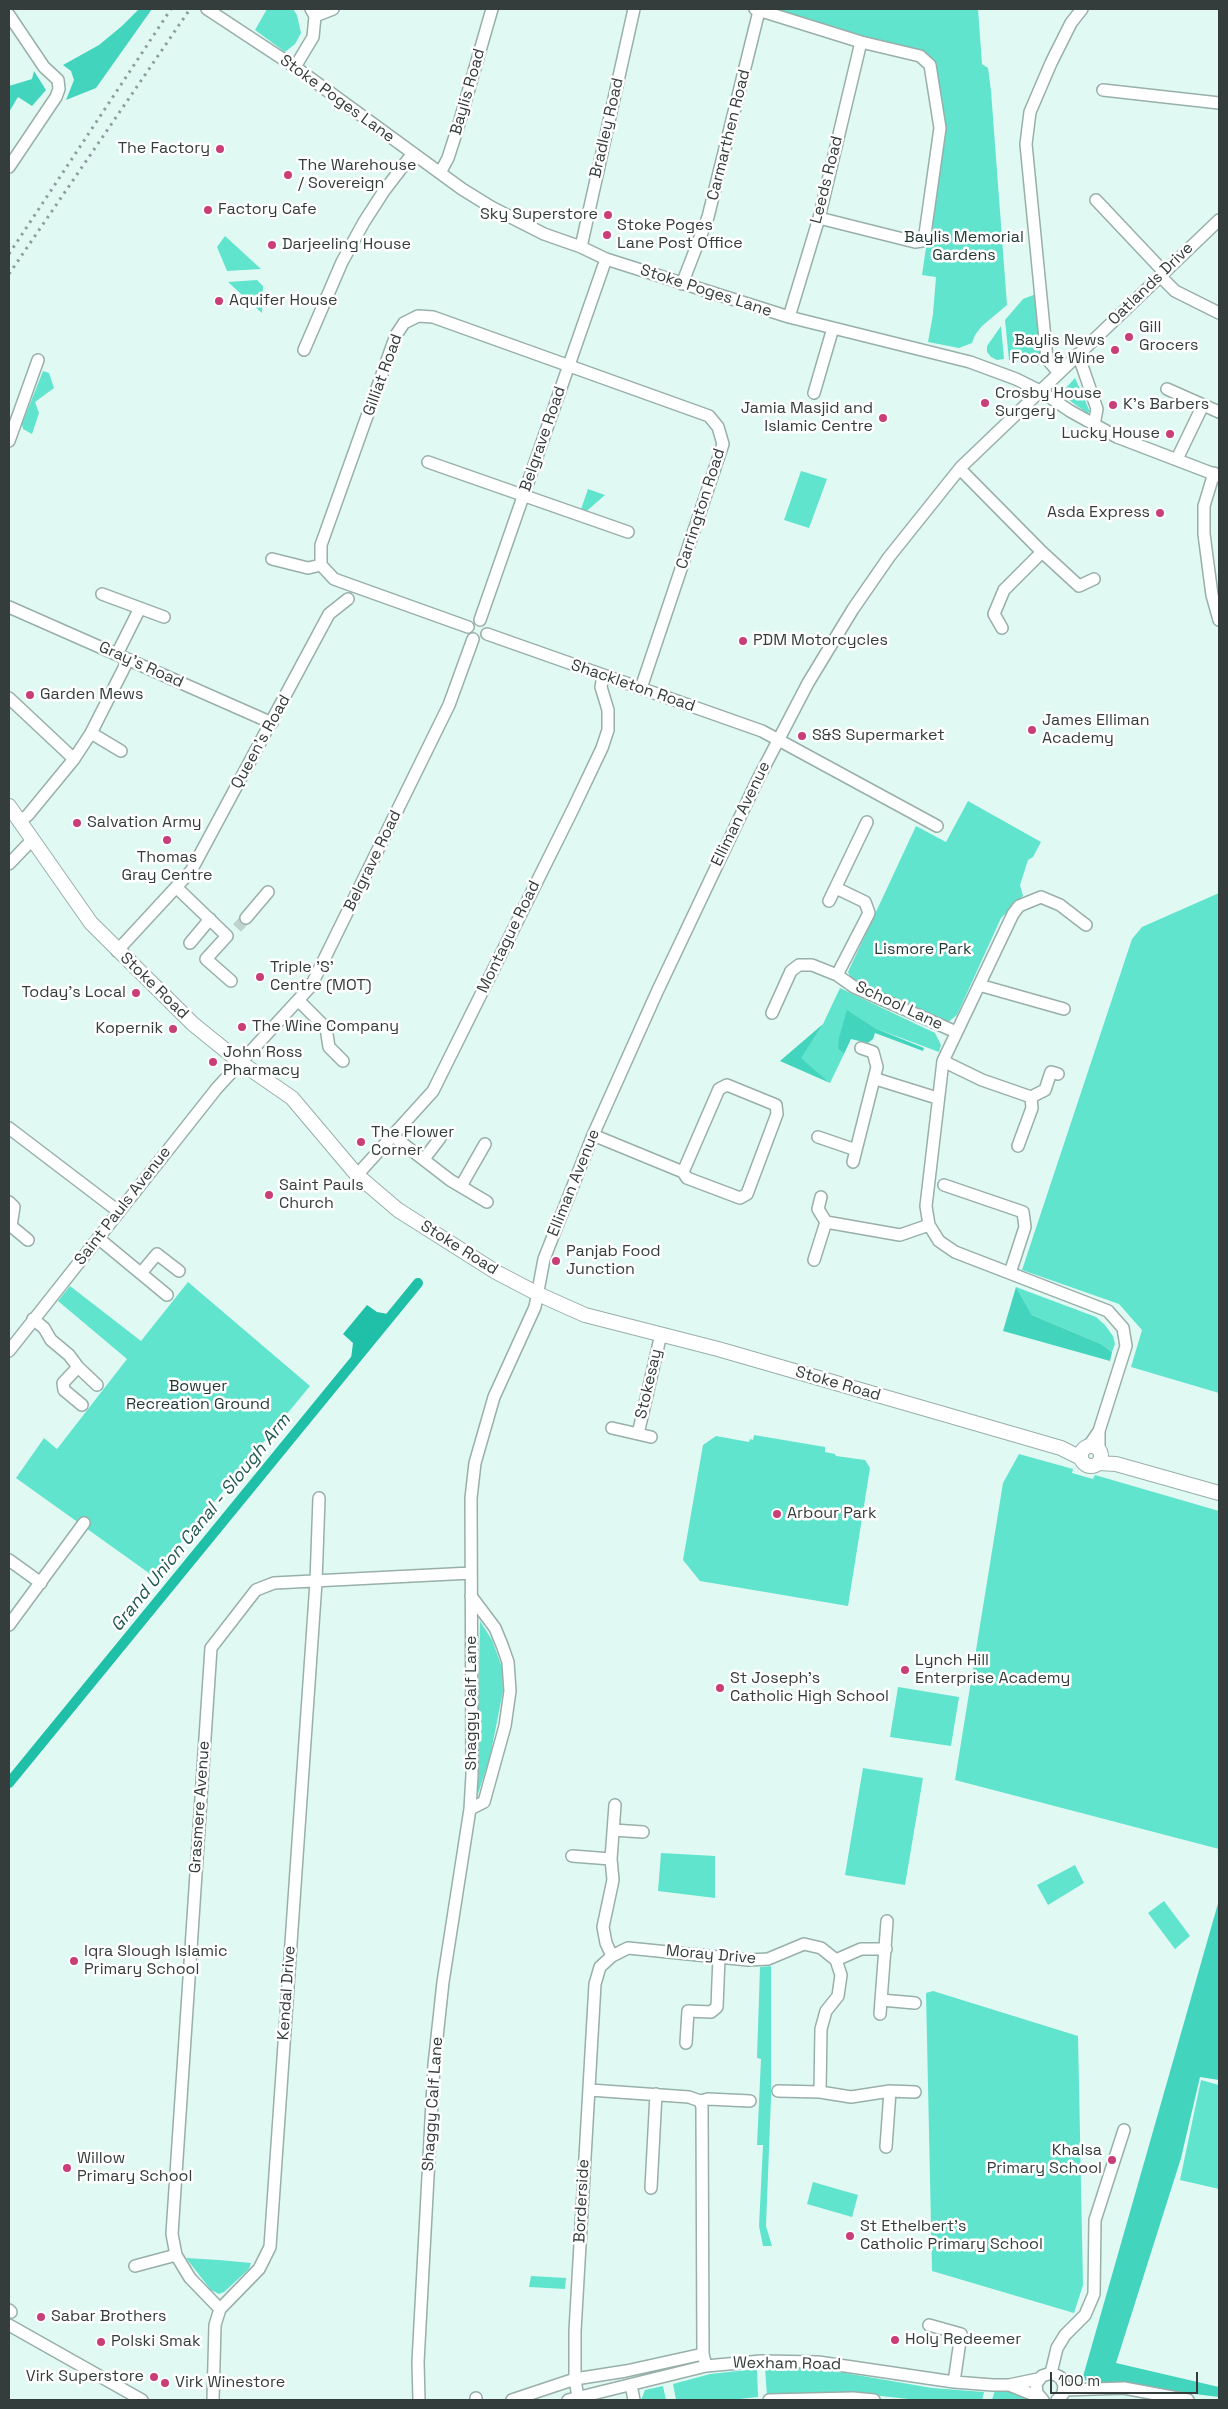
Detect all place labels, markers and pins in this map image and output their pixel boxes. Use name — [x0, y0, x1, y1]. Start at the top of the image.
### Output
place label: The Factory — [118, 139, 210, 159]
marker: The Factory — [214, 143, 226, 155]
place label: The Warehouse / Sovereign — [298, 156, 416, 194]
marker: The Warehouse / Sovereign — [282, 169, 294, 181]
place label: Factory Cafe — [218, 200, 317, 220]
marker: Factory Cafe — [202, 204, 214, 216]
place label: Sky Superstore — [480, 205, 598, 225]
marker: Sky Superstore — [602, 209, 614, 221]
place label: Stoke Poges Lane Post Office — [617, 216, 743, 254]
marker: Stoke Poges Lane Post Office — [601, 229, 613, 241]
place label: Darjeeling House — [282, 235, 411, 255]
marker: Darjeeling House — [266, 239, 278, 251]
place label: Aquifer House — [229, 291, 337, 311]
marker: Aquifer House — [213, 295, 225, 307]
place label: Gill Grocers — [1139, 318, 1199, 356]
place label: Baylis News Food & Wine — [1011, 331, 1105, 369]
marker: Gill Grocers — [1123, 331, 1135, 343]
marker: Baylis News Food & Wine — [1109, 344, 1121, 356]
place label: Crosby House Surgery — [995, 384, 1102, 422]
place label: K's Barbers — [1123, 395, 1209, 415]
marker: Crosby House Surgery — [979, 397, 991, 409]
place label: Jamia Masjid and Islamic Centre — [741, 399, 873, 437]
marker: K's Barbers — [1107, 399, 1119, 411]
marker: Jamia Masjid and Islamic Centre — [877, 412, 889, 424]
place label: Lucky House — [1061, 424, 1160, 444]
marker: Lucky House — [1164, 428, 1176, 440]
place label: Asda Express — [1047, 503, 1150, 523]
marker: Asda Express — [1154, 507, 1166, 519]
place label: PDM Motorcycles — [753, 631, 888, 651]
marker: PDM Motorcycles — [737, 635, 749, 647]
place label: Garden Mews — [40, 685, 144, 705]
marker: Garden Mews — [24, 689, 36, 701]
place label: James Elliman Academy — [1042, 711, 1150, 749]
marker: James Elliman Academy — [1026, 724, 1038, 736]
place label: S&S Supermarket — [812, 726, 944, 746]
marker: S&S Supermarket — [796, 730, 808, 742]
place label: Salvation Army — [87, 813, 202, 833]
marker: Salvation Army — [71, 817, 83, 829]
marker: Thomas Gray Centre — [161, 834, 173, 846]
place label: Thomas Gray Centre — [121, 848, 213, 886]
place label: Triple 'S' Centre (MOT) — [270, 958, 372, 996]
marker: Triple 'S' Centre (MOT) — [254, 971, 266, 983]
place label: Today's Local — [21, 983, 126, 1003]
marker: Today's Local — [130, 987, 142, 999]
place label: The Wine Company — [252, 1017, 399, 1037]
place label: Kopernik — [96, 1019, 163, 1039]
marker: The Wine Company — [236, 1021, 248, 1033]
marker: Kopernik — [167, 1023, 179, 1035]
place label: John Ross Pharmacy — [223, 1043, 303, 1081]
marker: John Ross Pharmacy — [207, 1056, 219, 1068]
place label: The Flower Corner — [371, 1123, 454, 1161]
marker: The Flower Corner — [355, 1136, 367, 1148]
place label: Saint Pauls Church — [279, 1176, 364, 1214]
marker: Saint Pauls Church — [263, 1189, 275, 1201]
place label: Panjab Food Junction — [566, 1242, 661, 1280]
marker: Panjab Food Junction — [550, 1255, 562, 1267]
place label: Arbour Park — [787, 1504, 877, 1524]
marker: Arbour Park — [771, 1508, 783, 1520]
place label: Lynch Hill Enterprise Academy — [915, 1651, 1070, 1689]
marker: Lynch Hill Enterprise Academy — [899, 1664, 911, 1676]
place label: St Joseph's Catholic High School — [730, 1669, 889, 1707]
marker: St Joseph's Catholic High School — [714, 1682, 726, 1694]
place label: Iqra Slough Islamic Primary School — [84, 1942, 228, 1980]
marker: Iqra Slough Islamic Primary School — [68, 1955, 80, 1967]
place label: Khalsa Primary School — [987, 2141, 1102, 2179]
place label: Willow Primary School — [77, 2149, 192, 2187]
marker: Khalsa Primary School — [1106, 2154, 1118, 2166]
marker: Willow Primary School — [61, 2162, 73, 2174]
place label: St Ethelbert's Catholic Primary School — [860, 2217, 1043, 2255]
marker: St Ethelbert's Catholic Primary School — [844, 2230, 856, 2242]
place label: Sabar Brothers — [51, 2307, 166, 2327]
marker: Sabar Brothers — [35, 2311, 47, 2323]
place label: Holy Redeemer — [905, 2330, 1021, 2350]
place label: Polski Smak — [111, 2332, 201, 2352]
marker: Holy Redeemer — [889, 2334, 901, 2346]
marker: Polski Smak — [95, 2336, 107, 2348]
place label: Virk Superstore — [26, 2367, 144, 2387]
marker: Virk Superstore — [148, 2371, 160, 2383]
place label: Virk Winestore — [175, 2373, 285, 2393]
marker: Virk Winestore — [159, 2377, 171, 2389]

